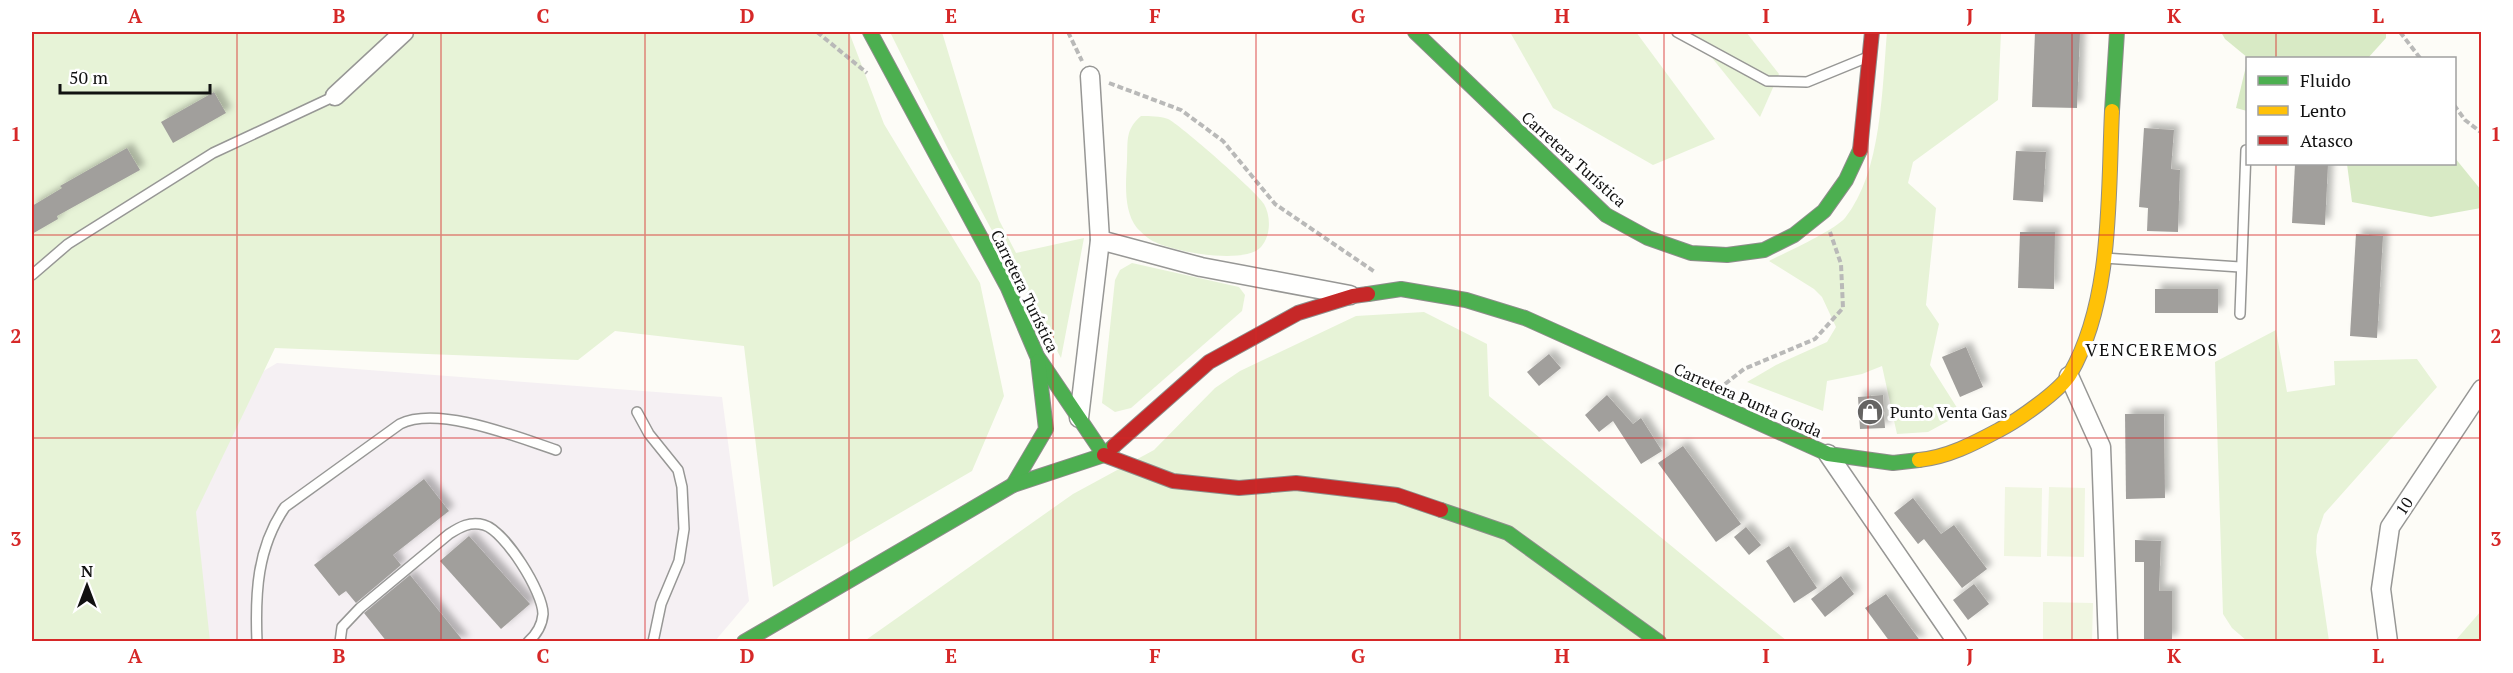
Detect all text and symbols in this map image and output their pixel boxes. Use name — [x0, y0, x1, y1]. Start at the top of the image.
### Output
text: A — [128, 2, 143, 29]
text: B — [333, 2, 346, 29]
text: C — [536, 2, 550, 29]
text: D — [740, 2, 754, 29]
text: E — [945, 2, 957, 29]
text: F — [1149, 2, 1161, 29]
text: G — [1351, 2, 1365, 29]
text: H — [1554, 2, 1570, 29]
text: I — [1762, 2, 1770, 29]
text: J — [1966, 2, 1974, 29]
text: K — [2167, 2, 2182, 29]
text: L — [2372, 2, 2384, 29]
scale bar — [60, 57, 210, 95]
legend — [2246, 57, 2456, 165]
text: 50 m — [69, 65, 109, 89]
text: Fluido — [2300, 68, 2351, 92]
text: Lento — [2300, 98, 2346, 122]
street label: Carretera Turística — [1517, 106, 1631, 212]
text: 1 — [10, 120, 22, 147]
text: 1 — [2490, 120, 2502, 147]
text: Atasco — [2300, 128, 2353, 152]
street label: Carretera Turística — [986, 226, 1064, 356]
text: 2 — [10, 322, 22, 349]
text: 2 — [2490, 322, 2502, 349]
district label: VENCEREMOS — [2085, 337, 2219, 361]
street label: Carretera Punta Gorda — [1670, 357, 1826, 443]
shop icon: Punto Venta Gas — [1855, 397, 1885, 427]
place label: Punto Venta Gas — [1890, 401, 2007, 423]
street label: 10 — [2390, 493, 2418, 519]
text: 3 — [10, 525, 22, 552]
text: 3 — [2490, 525, 2502, 552]
north arrow — [57, 556, 117, 616]
text: N — [81, 560, 93, 582]
text: A — [128, 642, 143, 669]
text: B — [333, 642, 346, 669]
text: C — [536, 642, 550, 669]
text: D — [740, 642, 754, 669]
text: E — [945, 642, 957, 669]
text: F — [1149, 642, 1161, 669]
text: G — [1351, 642, 1365, 669]
text: H — [1554, 642, 1570, 669]
text: I — [1762, 642, 1770, 669]
text: J — [1966, 642, 1974, 669]
text: K — [2167, 642, 2182, 669]
text: L — [2372, 642, 2384, 669]

